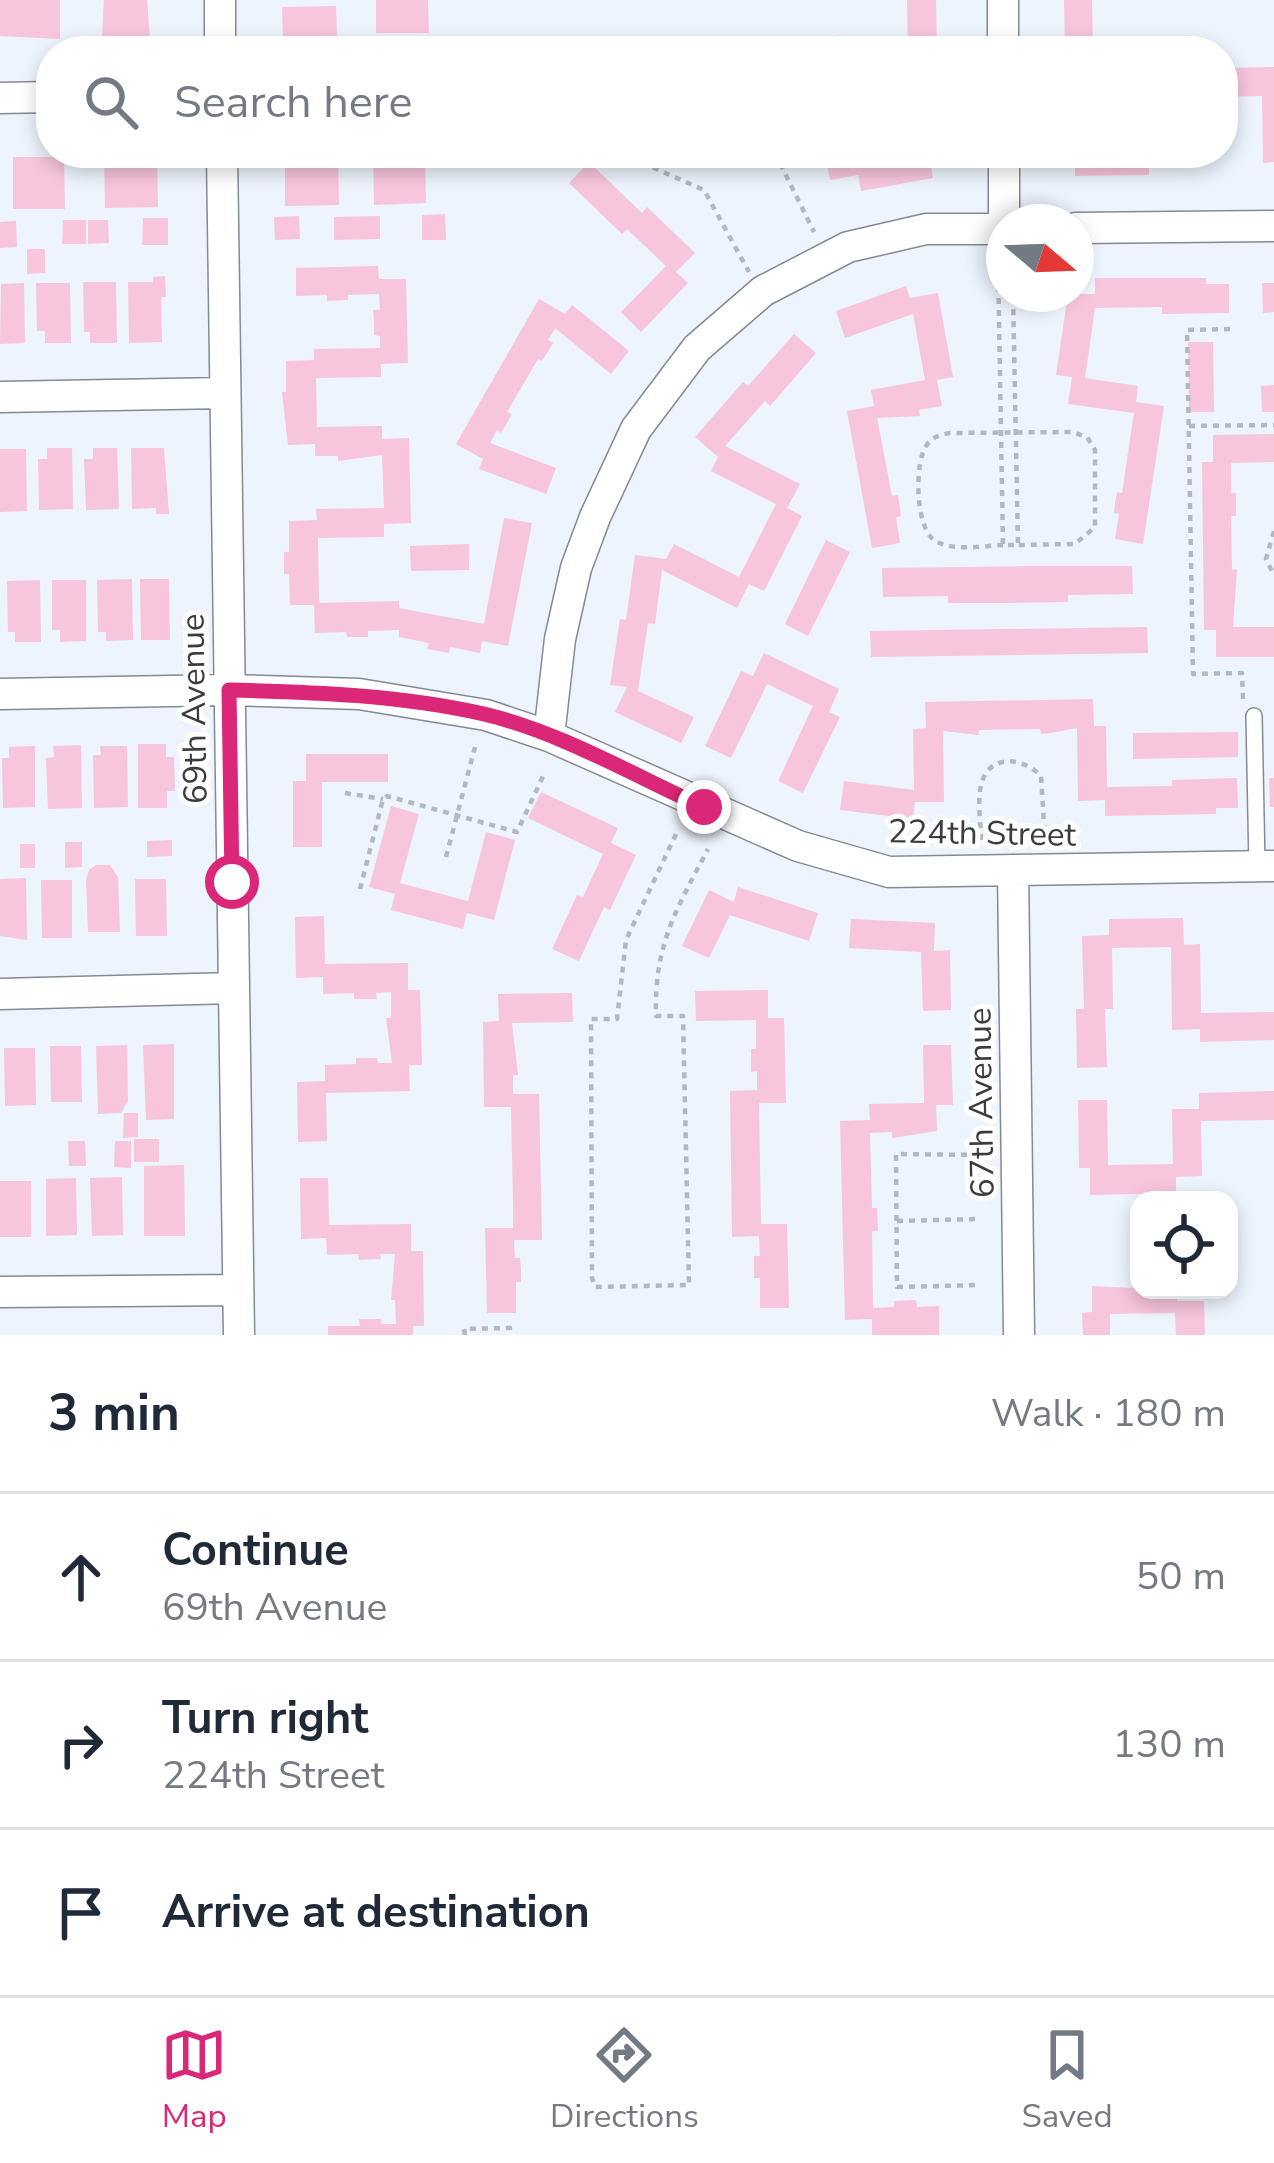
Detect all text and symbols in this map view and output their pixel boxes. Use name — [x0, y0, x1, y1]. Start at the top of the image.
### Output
search box — [36, 36, 1238, 168]
icon: search — [78, 69, 144, 135]
text: Search here — [174, 72, 413, 133]
north arrow — [986, 204, 1094, 312]
street label: 69th Avenue — [170, 613, 219, 805]
route end — [677, 780, 731, 834]
street label: 224th Street — [887, 809, 1077, 858]
route start — [205, 855, 259, 909]
street label: 67th Avenue — [957, 1007, 1006, 1199]
map controls — [1130, 1191, 1238, 1299]
button: locate — [1130, 1191, 1238, 1299]
text: 3 min — [48, 1378, 180, 1448]
text: Walk · 180 m — [991, 1387, 1226, 1440]
text: Continue — [162, 1520, 349, 1581]
icon: ahead — [48, 1544, 114, 1610]
text: 50 m — [1136, 1550, 1226, 1603]
text: 69th Avenue — [162, 1581, 387, 1634]
text: Turn right — [162, 1688, 369, 1749]
icon: right — [48, 1712, 114, 1778]
text: 130 m — [1112, 1718, 1226, 1771]
text: 224th Street — [162, 1749, 384, 1802]
icon: arrive — [48, 1880, 114, 1946]
text: Arrive at destination — [162, 1882, 590, 1943]
tab: Map — [161, 2022, 227, 2139]
tab: Directions — [550, 2022, 699, 2139]
tab: Saved — [1021, 2022, 1113, 2139]

